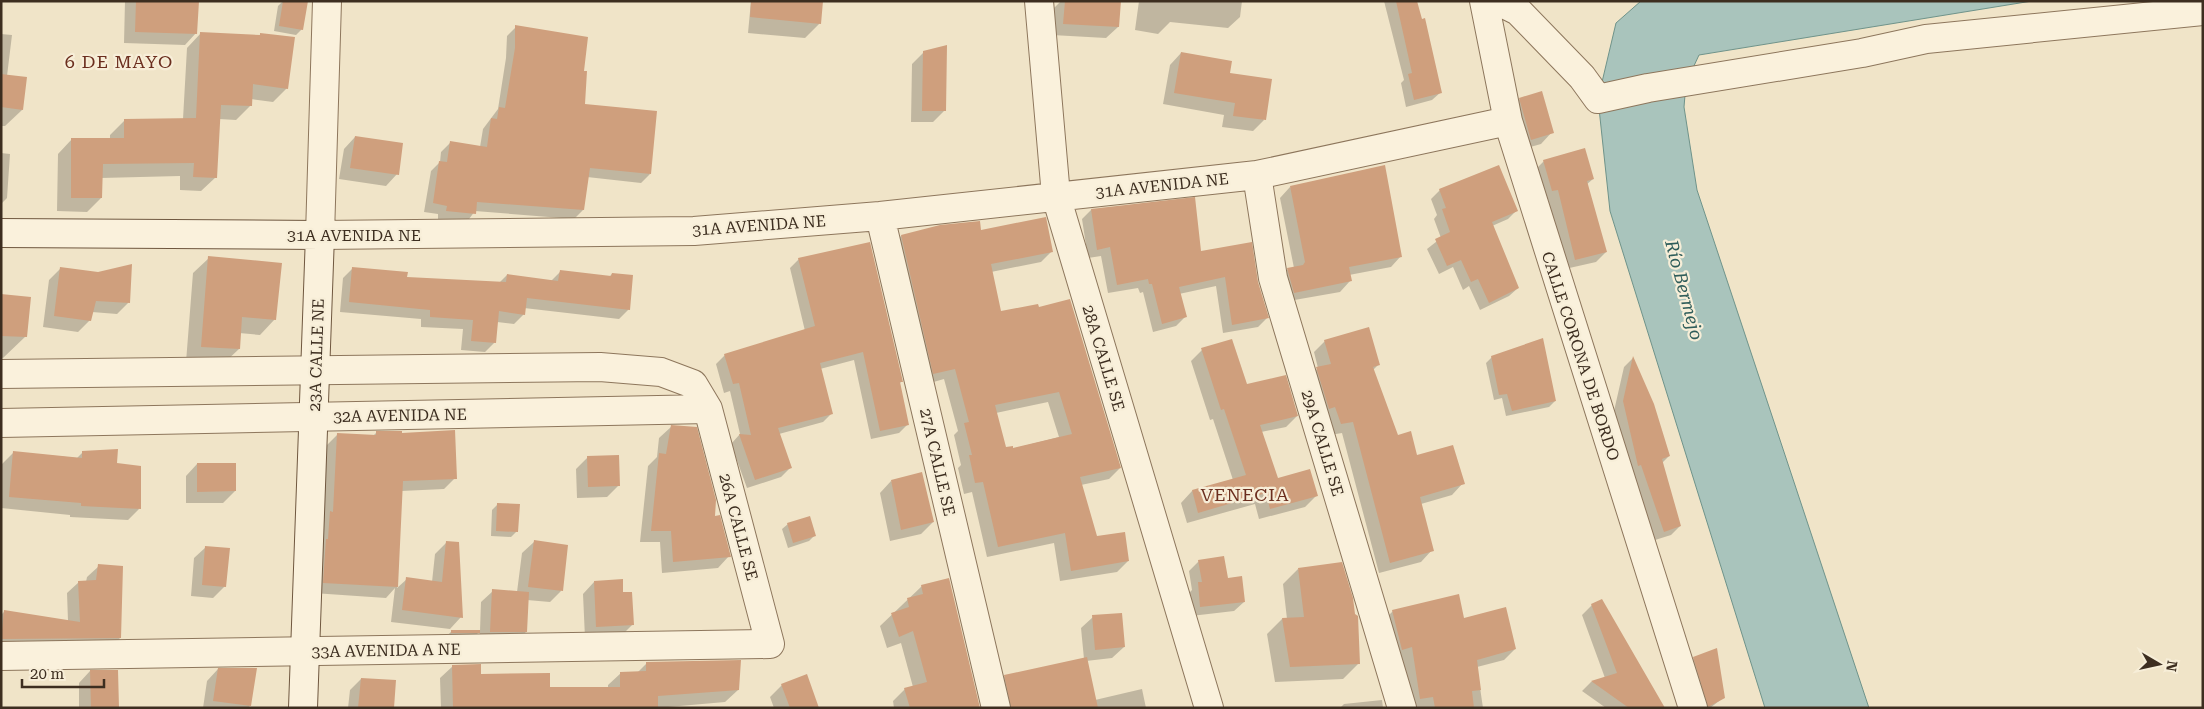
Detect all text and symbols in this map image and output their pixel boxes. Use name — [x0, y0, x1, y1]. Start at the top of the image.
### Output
district label: 6 DE MAYO — [65, 51, 173, 72]
street label: 31A AVENIDA NE — [1094, 169, 1230, 202]
street label: 31A AVENIDA NE — [692, 211, 827, 240]
street label: 31A AVENIDA NE — [287, 226, 421, 245]
water label: Río Bermejo — [1661, 237, 1708, 342]
street label: CALLE CORONA DE BORDO — [1538, 249, 1623, 463]
street label: 23A CALLE NE — [305, 298, 328, 412]
street label: 28A CALLE SE — [1078, 303, 1129, 414]
street label: 29A CALLE SE — [1297, 388, 1348, 499]
street label: 32A AVENIDA NE — [333, 405, 467, 426]
street label: 27A CALLE SE — [916, 406, 959, 518]
street label: 26A CALLE SE — [715, 471, 762, 583]
district label: VENECIA — [1200, 484, 1290, 505]
north arrow — [2134, 639, 2184, 689]
street label: 33A AVENIDA A NE — [311, 640, 461, 661]
scale bar — [22, 656, 105, 688]
text: N — [2163, 659, 2181, 673]
text: 20 m — [30, 665, 65, 683]

